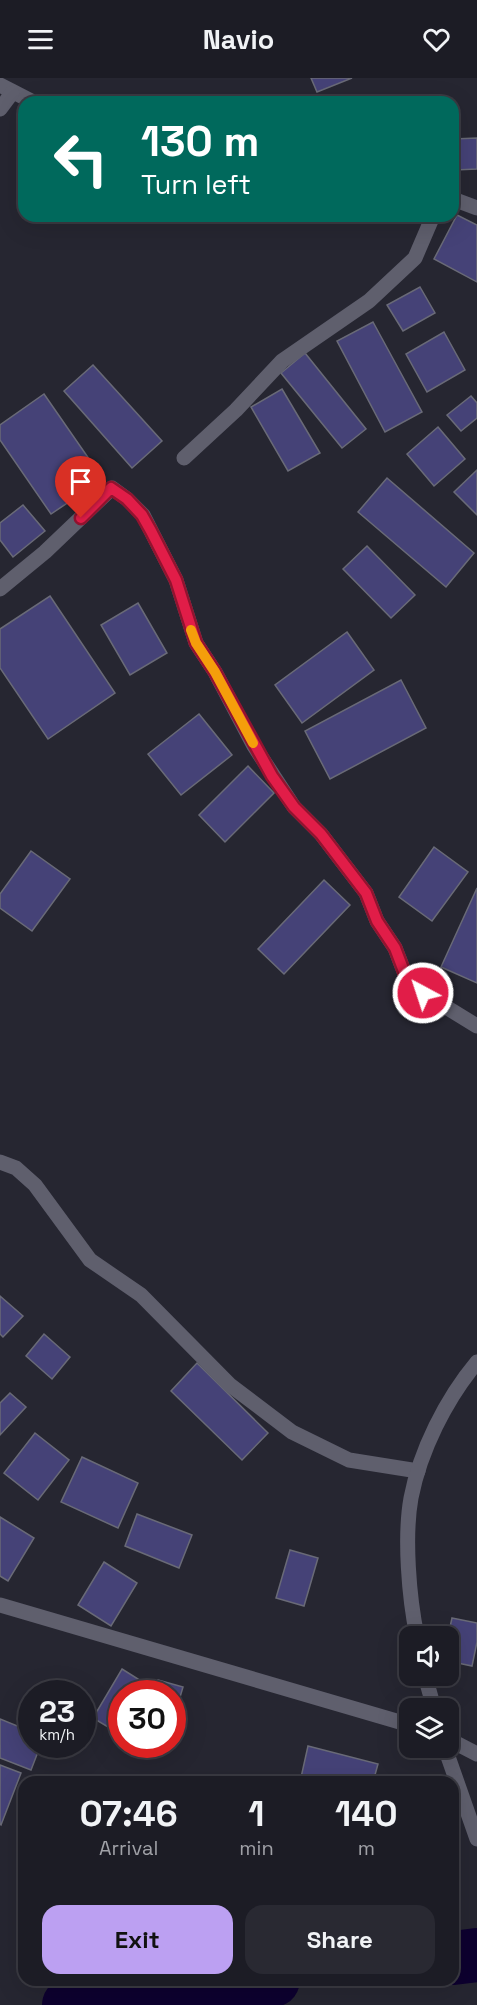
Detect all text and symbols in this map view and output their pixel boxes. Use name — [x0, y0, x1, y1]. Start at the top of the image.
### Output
text: Navio — [203, 22, 274, 57]
icon: menu — [24, 23, 57, 56]
icon: heart — [420, 23, 453, 56]
text: 130 m — [141, 115, 259, 168]
icon: left — [42, 120, 120, 198]
text: Turn left — [141, 167, 251, 202]
pin — [55, 456, 106, 518]
icon: arrive — [64, 465, 97, 498]
position arrow — [391, 961, 455, 1025]
map controls — [399, 1626, 459, 1758]
button: sound — [399, 1626, 459, 1686]
speed limit sign: 30 — [108, 1680, 186, 1758]
text: 23 — [39, 1692, 75, 1731]
button: layers — [399, 1698, 459, 1758]
text: km/h — [39, 1725, 75, 1744]
text: 07:46 — [79, 1791, 178, 1837]
text: 1 — [248, 1791, 265, 1837]
text: 140 — [335, 1791, 398, 1837]
text: Arrival — [99, 1835, 158, 1861]
text: min — [239, 1835, 274, 1861]
text: m — [358, 1835, 375, 1861]
button: Exit — [42, 1905, 233, 1974]
button: Share — [245, 1905, 435, 1974]

